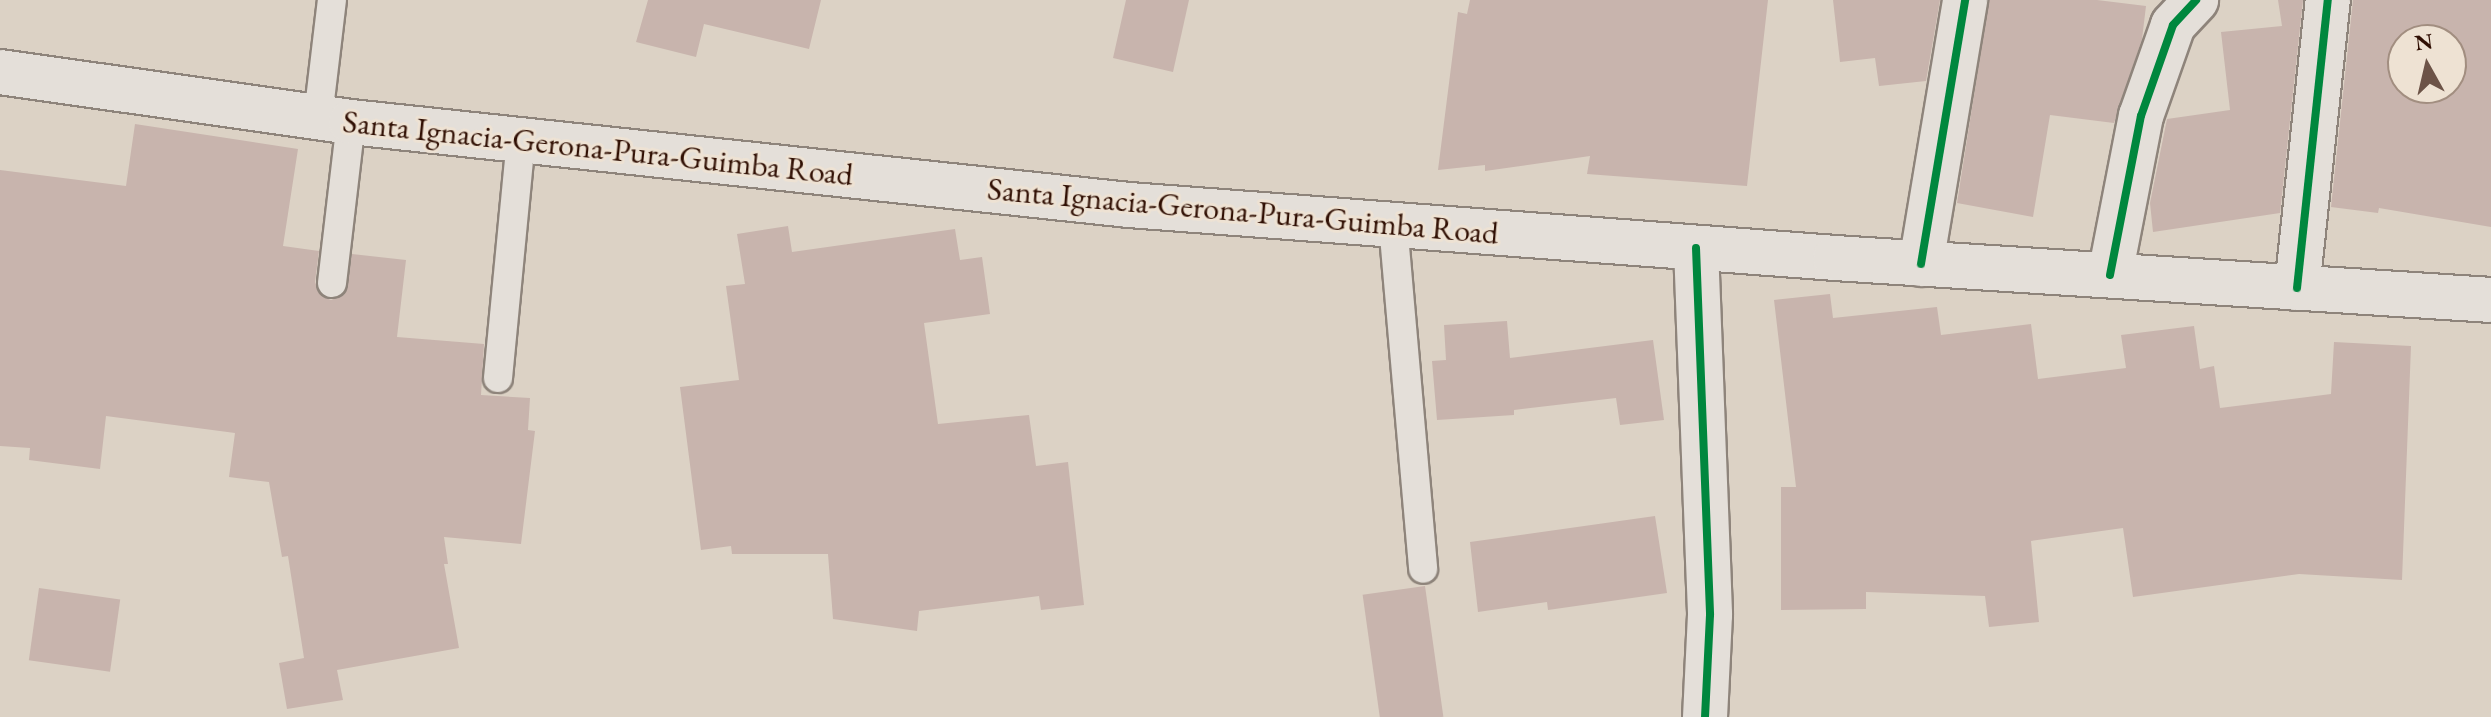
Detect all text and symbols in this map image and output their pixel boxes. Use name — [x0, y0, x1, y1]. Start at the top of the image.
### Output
north arrow — [2387, 24, 2467, 104]
text: N — [2413, 26, 2435, 57]
street label: Santa Ignacia-Gerona-Pura-Guimba Road — [341, 102, 855, 194]
street label: Santa Ignacia-Gerona-Pura-Guimba Road — [986, 170, 1500, 252]

